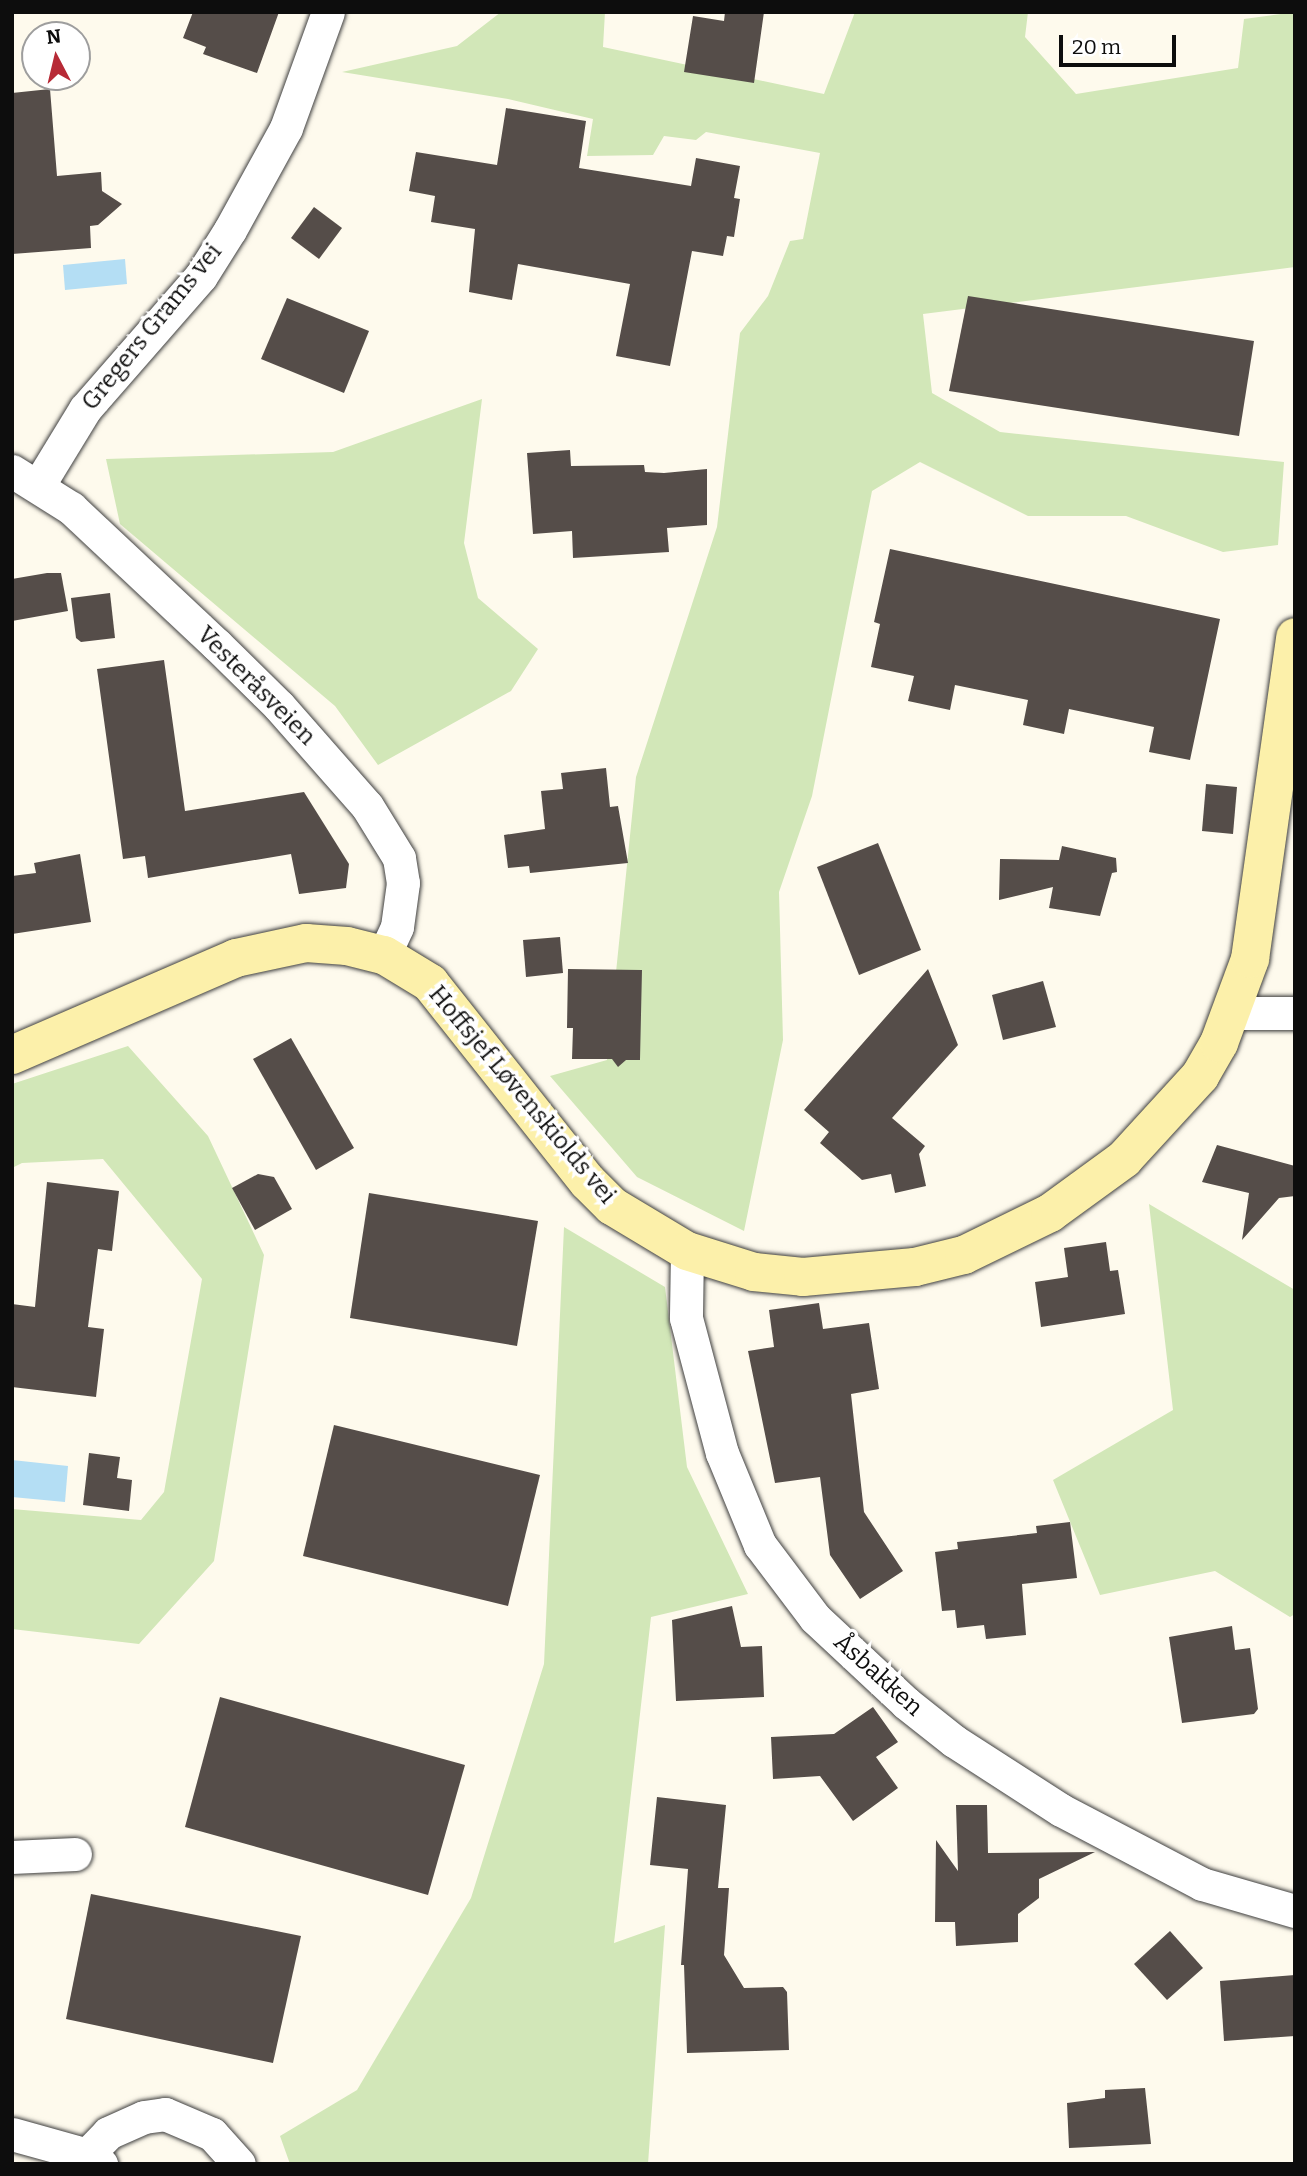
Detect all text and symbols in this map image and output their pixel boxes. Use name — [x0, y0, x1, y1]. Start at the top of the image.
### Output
north arrow — [21, 21, 91, 91]
scale bar — [1062, 21, 1179, 65]
text: N — [45, 24, 62, 49]
text: 20 m — [1072, 34, 1121, 60]
street label: Gregers Grams vei — [76, 238, 228, 416]
street label: Vesteråsveien — [191, 621, 321, 751]
street label: Hoffsjef Løvenskiolds vei — [422, 980, 622, 1210]
street label: Åsbakken — [828, 1628, 928, 1722]

